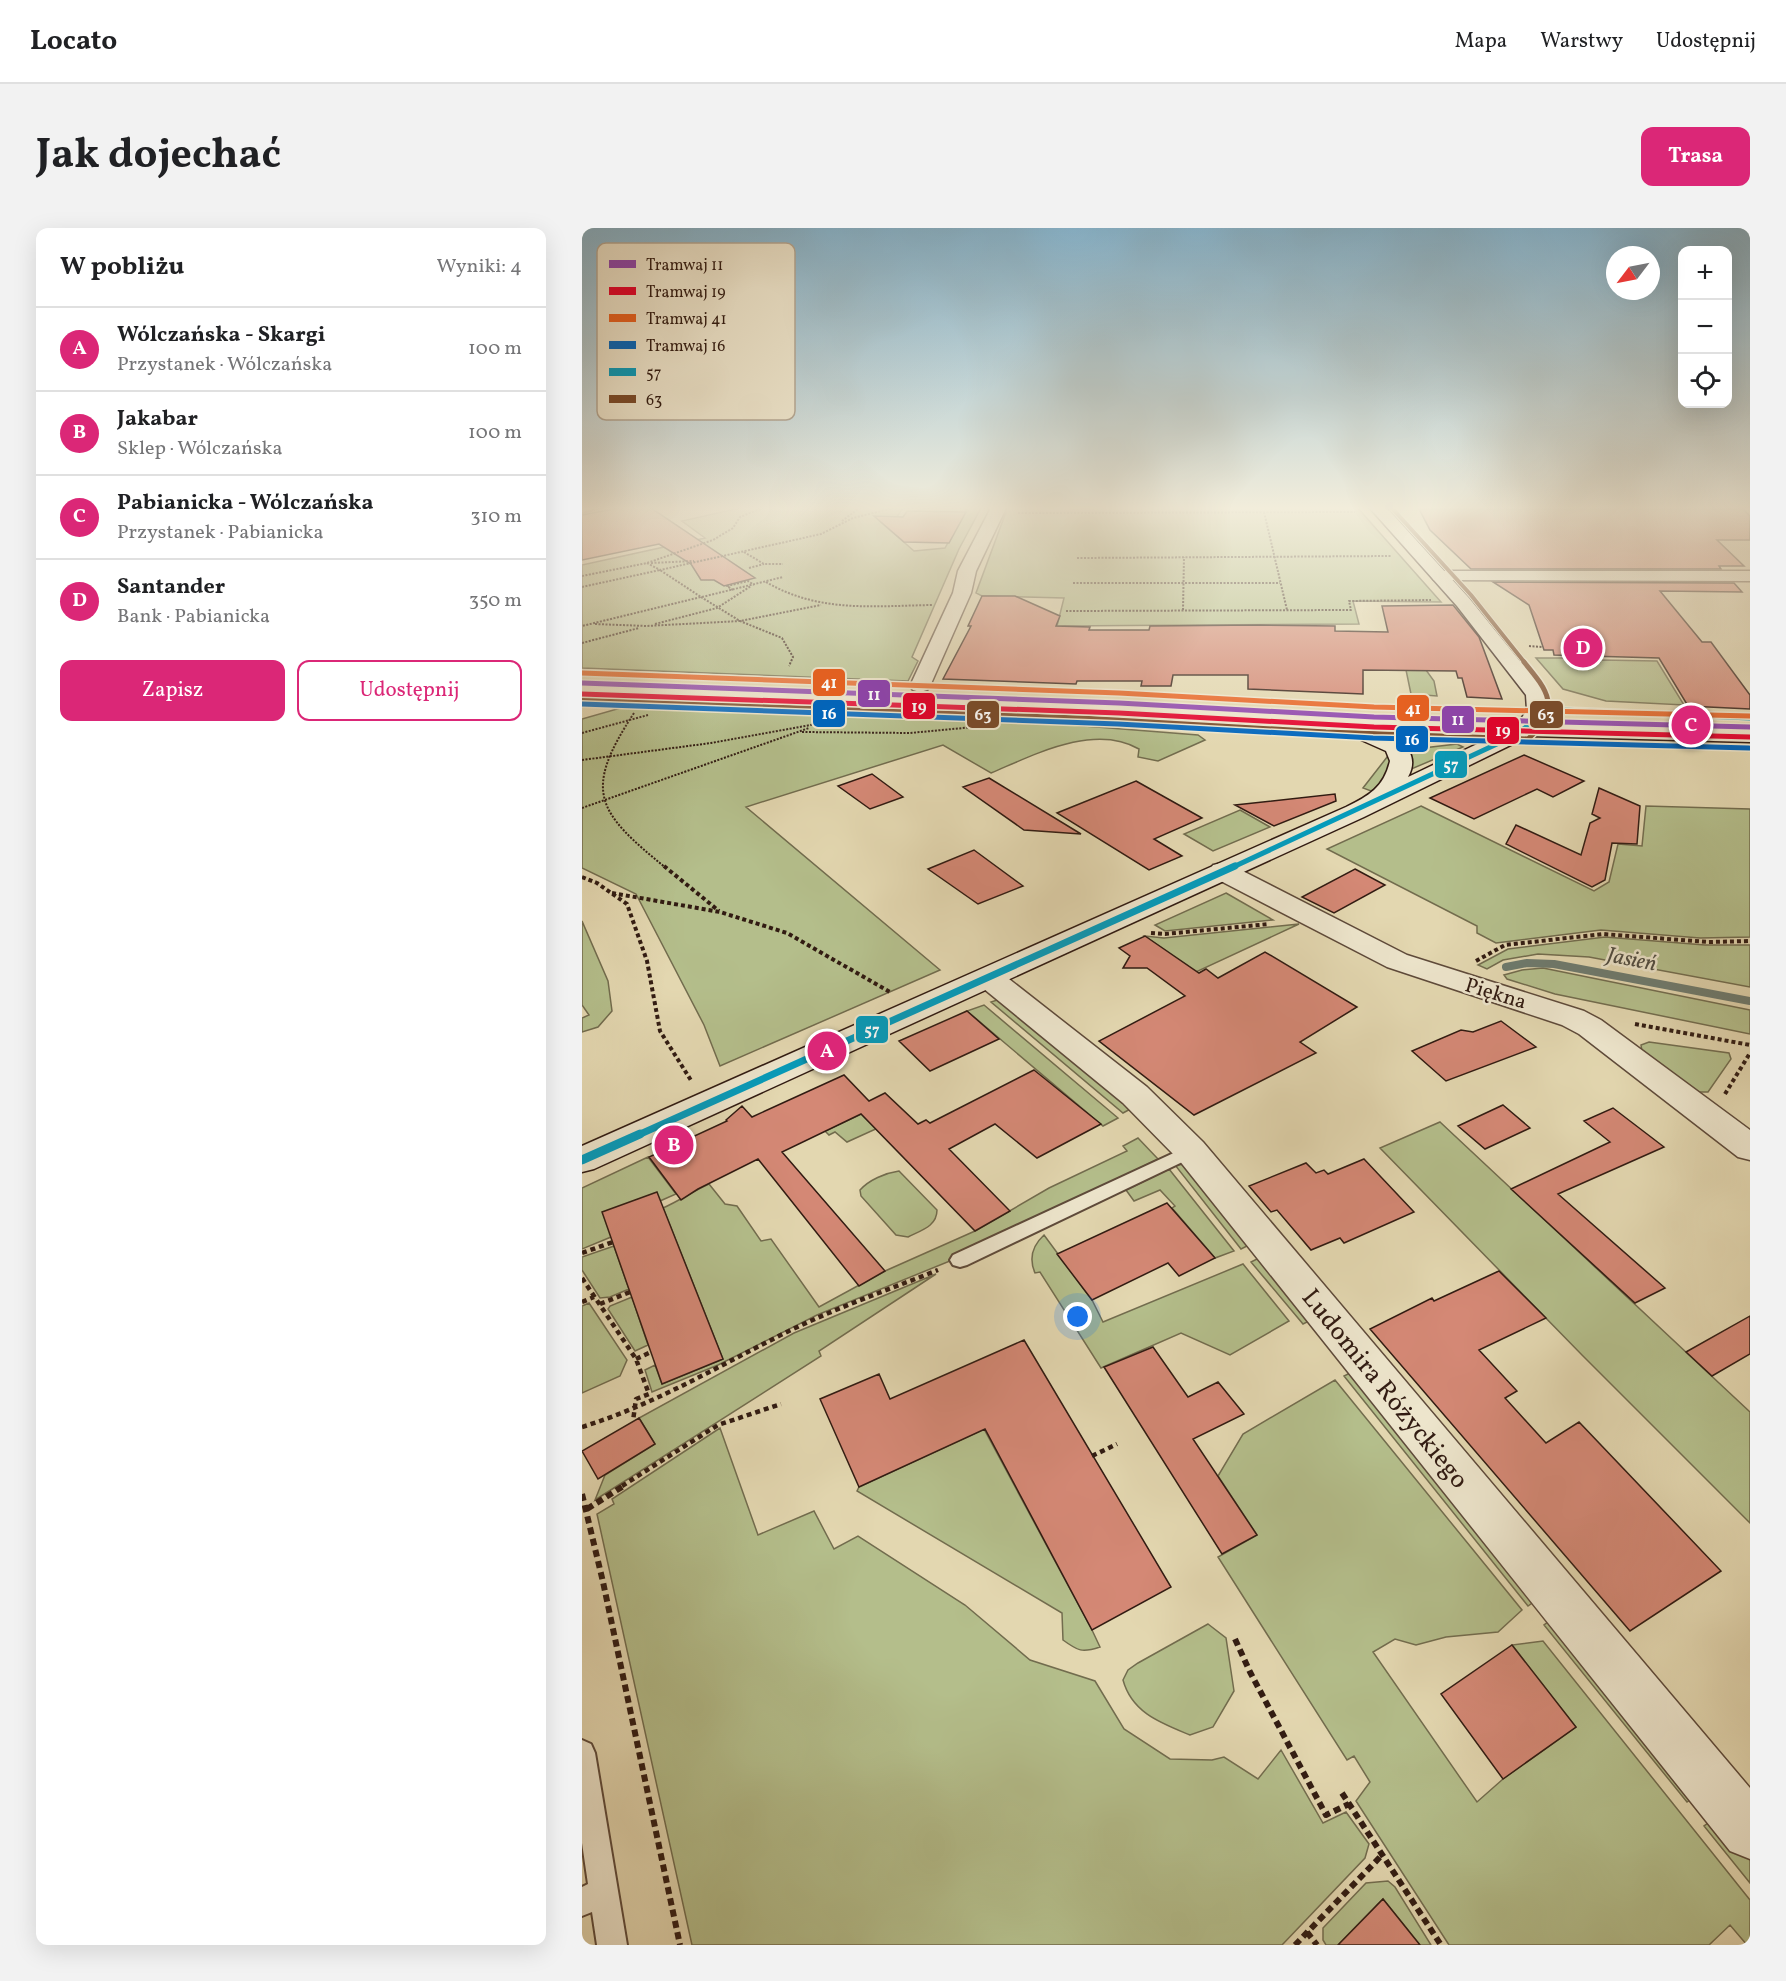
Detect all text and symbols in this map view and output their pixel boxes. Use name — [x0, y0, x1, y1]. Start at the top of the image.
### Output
text: Locato — [30, 22, 117, 61]
text: Mapa — [1455, 27, 1507, 56]
text: Warstwy — [1540, 27, 1623, 56]
text: Udostępnij — [1656, 27, 1756, 56]
text: Jak dojechać — [36, 127, 281, 186]
button: Trasa — [1641, 127, 1750, 186]
legend — [597, 243, 795, 420]
north arrow — [1606, 246, 1660, 300]
map controls — [1678, 246, 1732, 408]
button: + — [1678, 246, 1732, 300]
text: W pobliżu — [60, 249, 184, 285]
text: Wyniki: 4 — [436, 253, 522, 281]
text: Tramwaj 11 — [646, 255, 723, 277]
text: Tramwaj 19 — [646, 282, 726, 304]
button: − — [1678, 300, 1732, 354]
text: Tramwaj 41 — [646, 309, 727, 331]
text: Wólczańska - Skargi — [117, 320, 326, 351]
text: A — [72, 335, 87, 363]
text: 100 m — [468, 335, 522, 363]
text: Tramwaj 16 — [646, 336, 725, 358]
text: Przystanek · Wólczańska — [117, 351, 332, 379]
button: locate — [1678, 354, 1732, 408]
text: 57 — [646, 363, 662, 385]
text: 63 — [646, 390, 662, 412]
text: Jakabar — [117, 404, 198, 435]
text: B — [73, 419, 86, 447]
text: 100 m — [468, 419, 522, 447]
text: Sklep · Wólczańska — [117, 435, 282, 463]
text: Pabianicka - Wólczańska — [117, 488, 373, 519]
text: C — [73, 503, 86, 531]
text: 310 m — [470, 503, 522, 531]
text: Przystanek · Pabianicka — [117, 519, 323, 547]
text: Santander — [117, 572, 225, 603]
text: D — [72, 587, 87, 615]
text: 350 m — [469, 587, 522, 615]
text: Bank · Pabianicka — [117, 603, 270, 631]
pin: D — [1564, 626, 1602, 670]
button: Zapisz — [60, 660, 285, 721]
button: Udostępnij — [297, 660, 522, 721]
line badge: 41 — [812, 668, 846, 697]
text: 41 — [821, 673, 837, 695]
line badge: 11 — [857, 679, 891, 708]
text: 11 — [868, 685, 880, 707]
line badge: 19 — [902, 692, 936, 720]
line badge: 41 — [1396, 694, 1430, 722]
text: 19 — [911, 697, 927, 719]
line badge: 16 — [812, 699, 846, 728]
text: 41 — [1405, 699, 1421, 721]
line badge: 63 — [966, 700, 1000, 729]
line badge: 63 — [1529, 700, 1564, 729]
pin: C — [1672, 702, 1710, 748]
text: 16 — [821, 704, 837, 726]
text: 63 — [975, 705, 991, 727]
line badge: 11 — [1441, 705, 1475, 734]
text: 63 — [1538, 705, 1554, 727]
text: 11 — [1452, 710, 1464, 732]
line badge: 19 — [1486, 716, 1520, 745]
text: 19 — [1495, 721, 1511, 743]
line badge: 16 — [1395, 725, 1429, 753]
text: 16 — [1404, 730, 1420, 752]
line badge: 57 — [1434, 750, 1468, 779]
text: 57 — [1443, 755, 1459, 777]
water label: Jasień — [1602, 940, 1659, 980]
street label: Piękna — [1461, 971, 1530, 1017]
line badge: 57 — [855, 1015, 889, 1044]
text: 57 — [864, 1020, 880, 1042]
pin: A — [808, 1028, 846, 1074]
pin: B — [654, 1122, 694, 1168]
street label: Ludomira Różyckiego — [1292, 1282, 1476, 1497]
your location — [1063, 1302, 1092, 1331]

